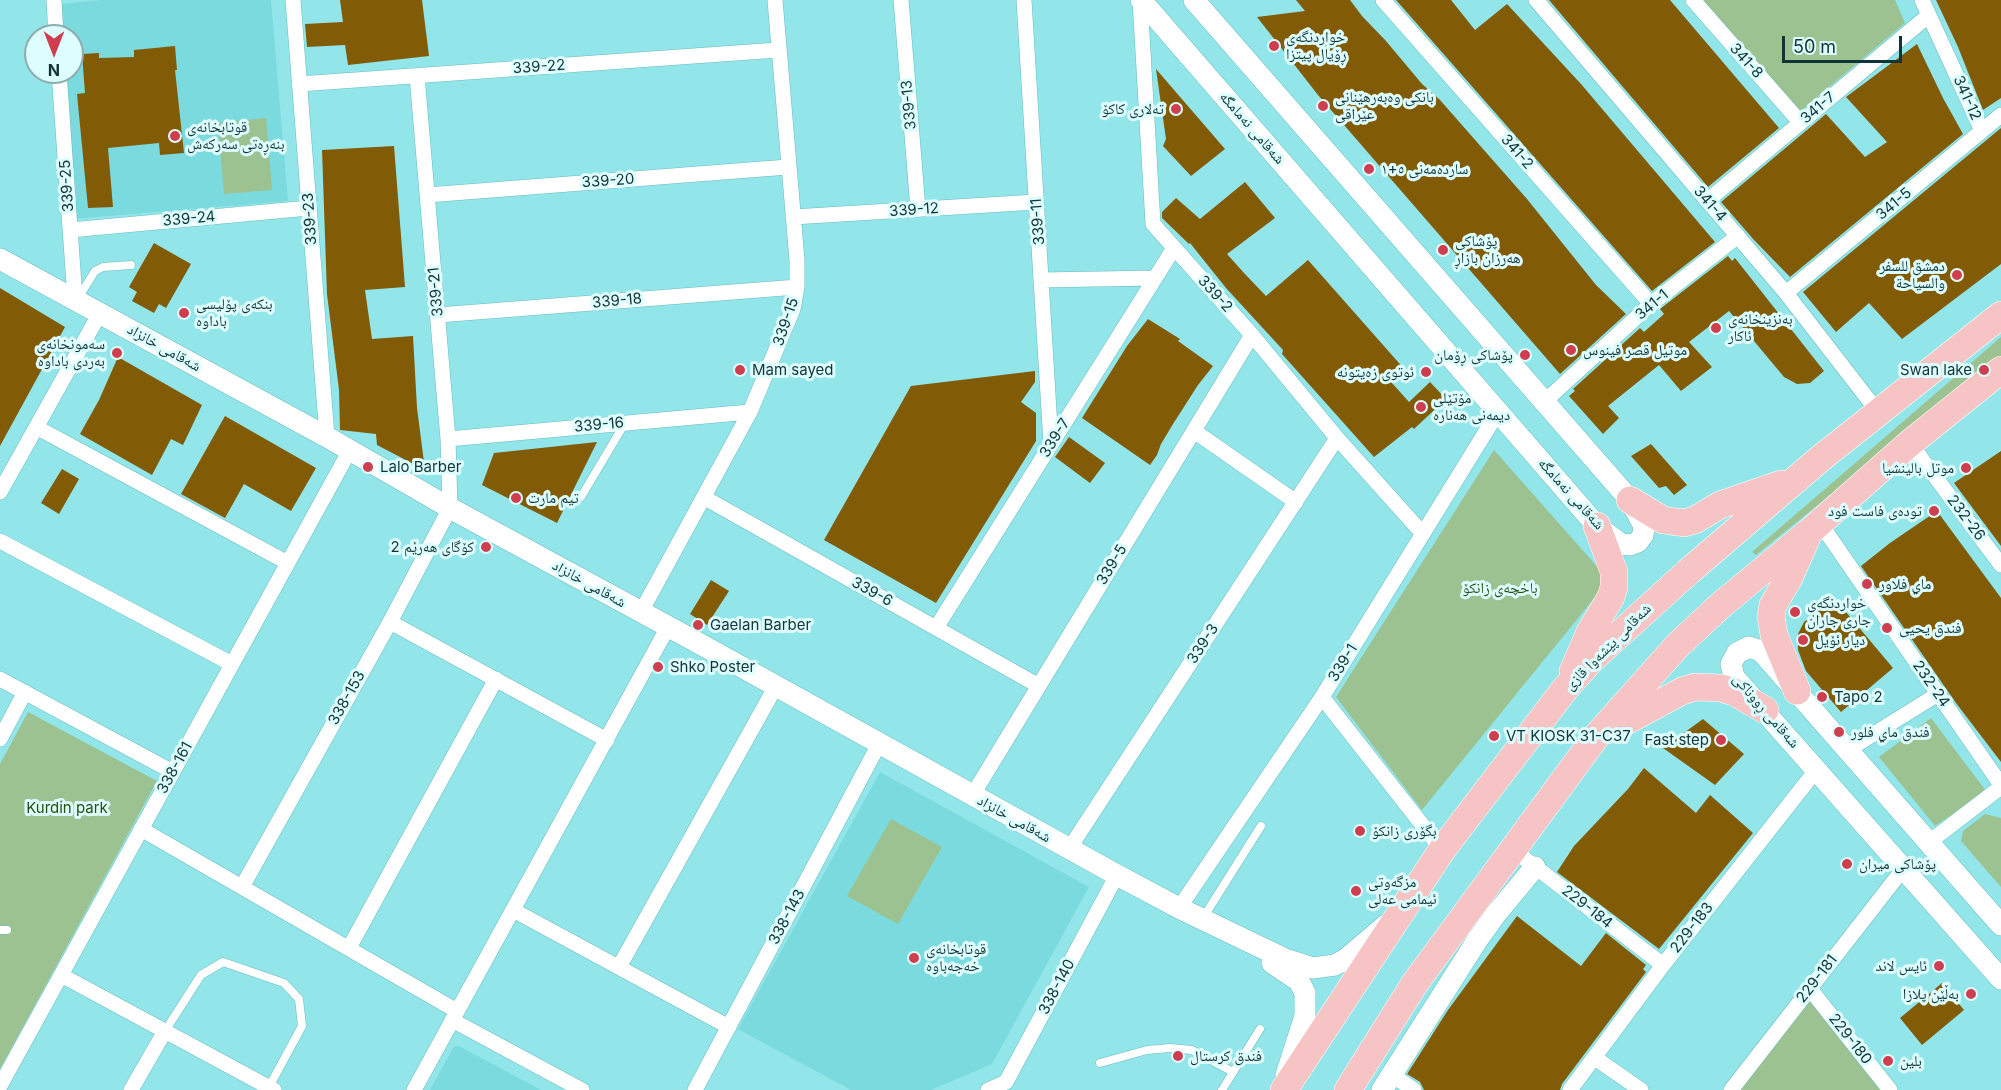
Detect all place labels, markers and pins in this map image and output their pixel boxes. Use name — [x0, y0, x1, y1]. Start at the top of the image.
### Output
place label: خواردنگەی ڕۆیال پیتزا — [1286, 28, 1346, 63]
marker: خواردنگەی ڕۆیال پیتزا — [1267, 39, 1281, 53]
place label: بانکی وەبەرهێنانی عێراقی — [1335, 88, 1434, 123]
marker: بانکی وەبەرهێنانی عێراقی — [1316, 99, 1330, 113]
place label: تەلاری کاکۆ — [1102, 100, 1164, 118]
marker: تەلاری کاکۆ — [1169, 102, 1183, 116]
place label: قوتابخانەی بنەڕەتی سەرکەش — [187, 118, 285, 153]
marker: قوتابخانەی بنەڕەتی سەرکەش — [168, 129, 182, 143]
place label: ساردەمەنی ٥+١ — [1381, 160, 1468, 178]
marker: ساردەمەنی ٥+١ — [1362, 162, 1376, 176]
place label: پۆشاکی هەرزان بازاڕ — [1455, 232, 1521, 267]
marker: پۆشاکی هەرزان بازاڕ — [1436, 243, 1450, 257]
place label: دمشق للسفر والسياحة — [1879, 257, 1945, 292]
marker: دمشق للسفر والسياحة — [1950, 268, 1964, 282]
place label: بنکەی پۆلیسی باداوە — [196, 295, 273, 330]
marker: بنکەی پۆلیسی باداوە — [177, 306, 191, 320]
place label: بەنزینخانەی ئاکار — [1728, 310, 1793, 345]
marker: بەنزینخانەی ئاکار — [1709, 321, 1723, 335]
place label: سەمونخانەی بەردی باداوە — [36, 335, 105, 370]
place label: موتيل قصر فينوس — [1583, 341, 1687, 359]
marker: موتيل قصر فينوس — [1564, 343, 1578, 357]
marker: سەمونخانەی بەردی باداوە — [110, 346, 124, 360]
place label: پۆشاکی ڕۆمان — [1434, 346, 1513, 364]
marker: پۆشاکی ڕۆمان — [1518, 348, 1532, 362]
place label: Mam sayed — [752, 361, 834, 379]
place label: Swan lake — [1900, 361, 1972, 379]
marker: Mam sayed — [733, 363, 747, 377]
place label: ئوتوی زەیتونە — [1337, 363, 1414, 381]
marker: Swan lake — [1977, 363, 1991, 377]
marker: ئوتوی زەیتونە — [1419, 365, 1433, 379]
place label: مۆتێلی دیمەنی هەنارە — [1433, 389, 1510, 424]
marker: مۆتێلی دیمەنی هەنارە — [1414, 400, 1428, 414]
place label: Lalo Barber — [380, 458, 461, 476]
place label: موتل بالينشيا — [1882, 459, 1954, 477]
marker: Lalo Barber — [361, 460, 375, 474]
marker: موتل بالينشيا — [1959, 461, 1973, 475]
place label: تيم مارت — [528, 489, 579, 507]
marker: تيم مارت — [509, 491, 523, 505]
place label: توده‌ی فاست فود — [1828, 502, 1922, 520]
marker: توده‌ی فاست فود — [1927, 504, 1941, 518]
place label: کۆگای هەرێم 2 — [391, 538, 474, 556]
marker: کۆگای هەرێم 2 — [479, 540, 493, 554]
place label: ماي فلاور — [1879, 575, 1931, 593]
marker: ماي فلاور — [1860, 577, 1874, 591]
place label: خواردنگەی جاری جاران — [1807, 594, 1871, 629]
marker: خواردنگەی جاری جاران — [1788, 605, 1802, 619]
place label: Gaelan Barber — [710, 616, 811, 634]
marker: Gaelan Barber — [691, 618, 705, 632]
place label: فندق يحيى — [1899, 619, 1962, 637]
marker: فندق يحيى — [1880, 621, 1894, 635]
place label: دیار ئۆیل — [1815, 631, 1865, 649]
marker: دیار ئۆیل — [1796, 633, 1810, 647]
place label: Shko Poster — [670, 658, 755, 676]
marker: Shko Poster — [651, 660, 665, 674]
place label: Tapo 2 — [1834, 688, 1883, 706]
marker: Tapo 2 — [1815, 690, 1829, 704]
place label: فندق ماي فلور — [1851, 723, 1930, 741]
marker: فندق ماي فلور — [1832, 725, 1846, 739]
place label: VT KIOSK 31-C37 — [1506, 727, 1631, 745]
marker: VT KIOSK 31-C37 — [1487, 729, 1501, 743]
place label: Fast step — [1644, 731, 1709, 749]
marker: Fast step — [1714, 733, 1728, 747]
place label: بگۆری زانكۆ — [1372, 822, 1437, 840]
marker: بگۆری زانكۆ — [1353, 824, 1367, 838]
place label: پۆشاکی ميران — [1859, 855, 1936, 873]
marker: پۆشاکی ميران — [1840, 857, 1854, 871]
place label: مزگەوتی ئیمامی عەلی — [1368, 873, 1437, 908]
marker: مزگەوتی ئیمامی عەلی — [1349, 884, 1363, 898]
place label: قوتابخانەی خەجەباوە — [926, 940, 986, 975]
marker: قوتابخانەی خەجەباوە — [907, 951, 921, 965]
place label: ئایس لاند — [1875, 957, 1927, 975]
marker: ئایس لاند — [1932, 959, 1946, 973]
place label: بەڵێن پلازا — [1903, 985, 1959, 1003]
marker: بەڵێن پلازا — [1964, 987, 1978, 1001]
place label: فندق کرستال — [1190, 1047, 1262, 1065]
marker: فندق کرستال — [1171, 1049, 1185, 1063]
place label: بلين — [1900, 1052, 1922, 1070]
marker: بلين — [1881, 1054, 1895, 1068]

